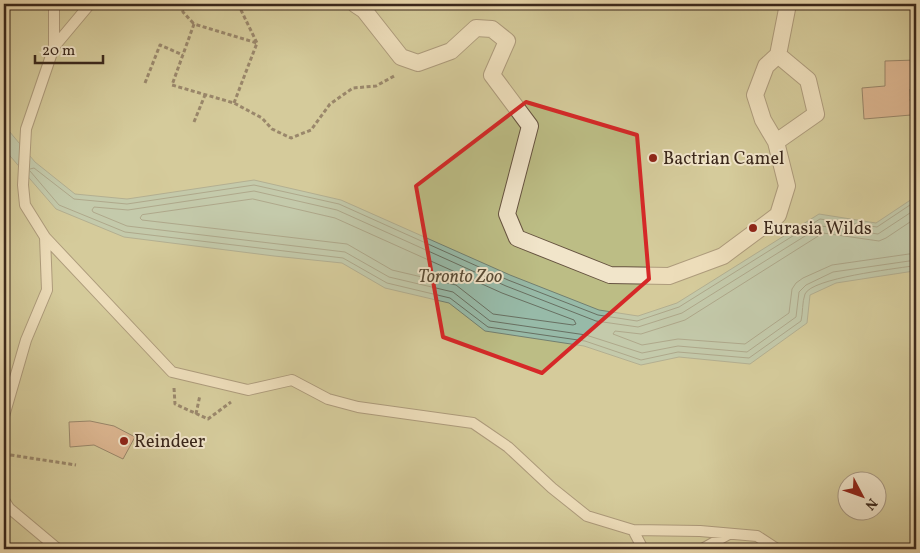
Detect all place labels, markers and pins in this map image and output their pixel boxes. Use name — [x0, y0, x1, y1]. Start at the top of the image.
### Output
place label: Bactrian Camel — [663, 147, 784, 172]
marker: Bactrian Camel — [647, 152, 659, 164]
place label: Eurasia Wilds — [763, 217, 872, 242]
marker: Eurasia Wilds — [747, 222, 759, 234]
place label: Reindeer — [134, 430, 206, 455]
marker: Reindeer — [118, 435, 130, 447]

